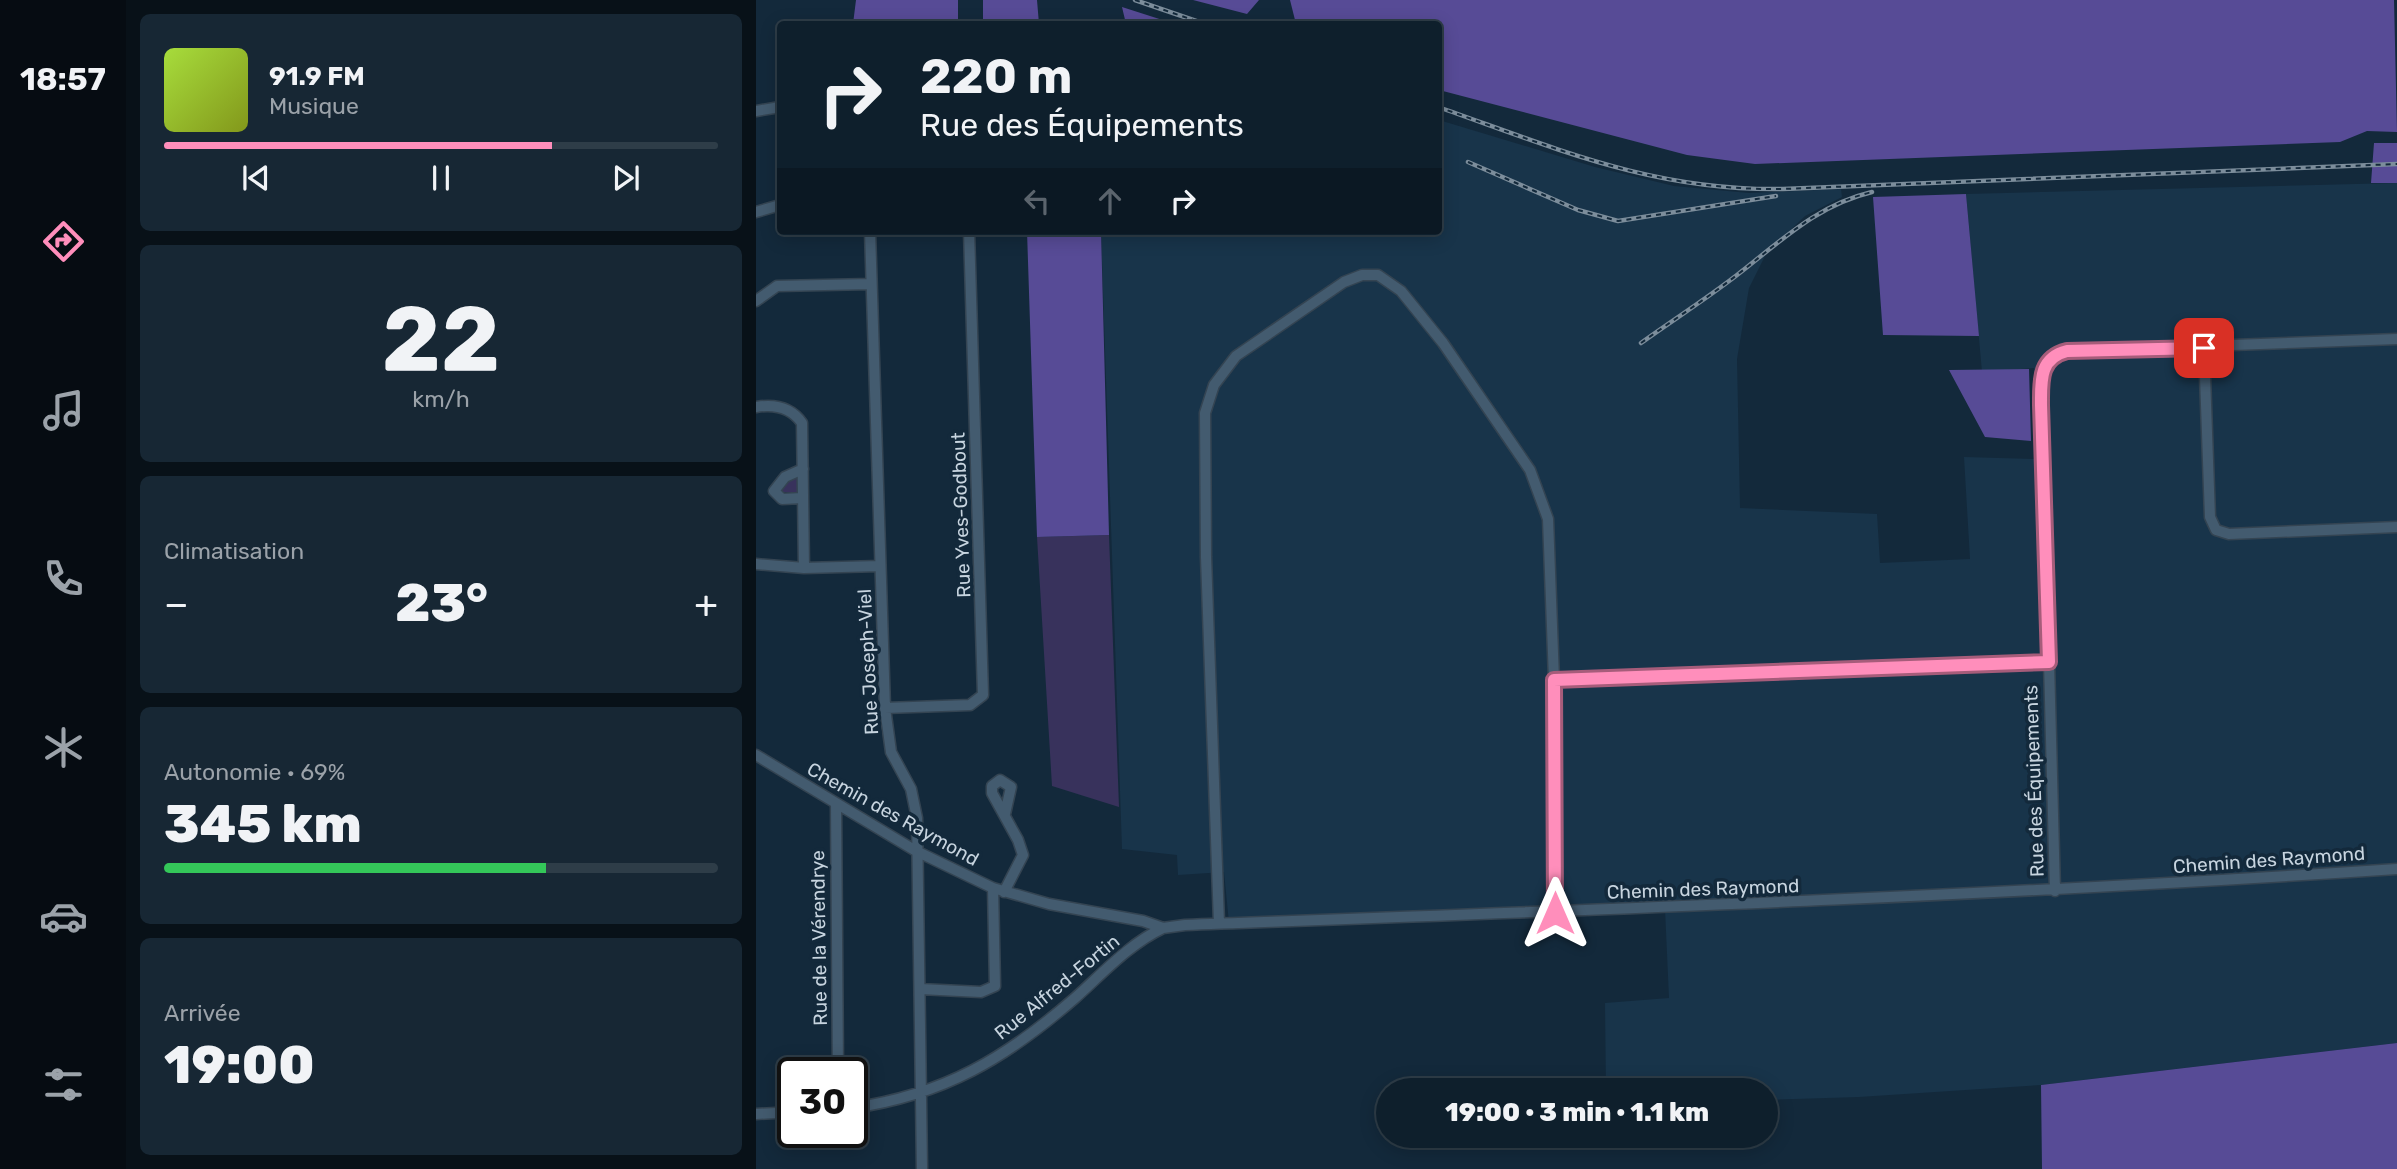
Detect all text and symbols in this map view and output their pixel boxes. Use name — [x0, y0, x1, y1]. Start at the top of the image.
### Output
text: 220 m — [920, 47, 1072, 105]
icon: right — [805, 49, 896, 140]
text: 18:57 — [20, 60, 106, 98]
text: 91.9 FM — [269, 61, 365, 92]
text: Musique — [269, 92, 359, 120]
text: Rue des Équipements — [920, 106, 1244, 144]
icon: previous — [237, 159, 275, 197]
icon: pause — [422, 159, 460, 197]
icon: next — [607, 159, 645, 197]
icon: left — [1018, 182, 1056, 220]
icon: ahead — [1091, 182, 1129, 220]
icon: right — [1164, 182, 1202, 220]
icon: directions — [39, 217, 88, 266]
text: 22 — [382, 285, 500, 393]
pin — [2174, 318, 2234, 378]
icon: arrive — [2185, 329, 2223, 367]
text: km/h — [412, 385, 470, 413]
icon: music — [39, 386, 88, 435]
street label: Rue Yves-Godbout — [947, 431, 975, 598]
text: Climatisation — [164, 537, 304, 565]
icon: phone — [39, 554, 88, 603]
text: 23° — [395, 572, 488, 634]
text: − — [164, 581, 189, 627]
text: + — [694, 581, 718, 627]
street label: Rue Joseph-Viel — [853, 588, 883, 736]
street label: Rue des Équipements — [2019, 685, 2049, 877]
icon: climate — [39, 723, 88, 772]
street label: Chemin des Raymond — [803, 757, 983, 871]
text: Autonomie · 69% — [164, 758, 345, 786]
text: 345 km — [164, 793, 362, 855]
street label: Chemin des Raymond — [2172, 842, 2366, 878]
street label: Rue de la Vérendrye — [806, 850, 832, 1026]
street label: Chemin des Raymond — [1606, 874, 1800, 904]
position arrow — [1518, 876, 1592, 950]
icon: car — [39, 892, 88, 941]
street label: Rue Alfred-Fortin — [990, 930, 1124, 1044]
text: Arrivée — [164, 999, 241, 1027]
text: 19:00 — [164, 1034, 315, 1096]
speed limit sign: 30 — [777, 1057, 868, 1148]
icon: filters — [39, 1060, 88, 1109]
text: 19:00 · 3 min · 1.1 km — [1445, 1097, 1709, 1128]

